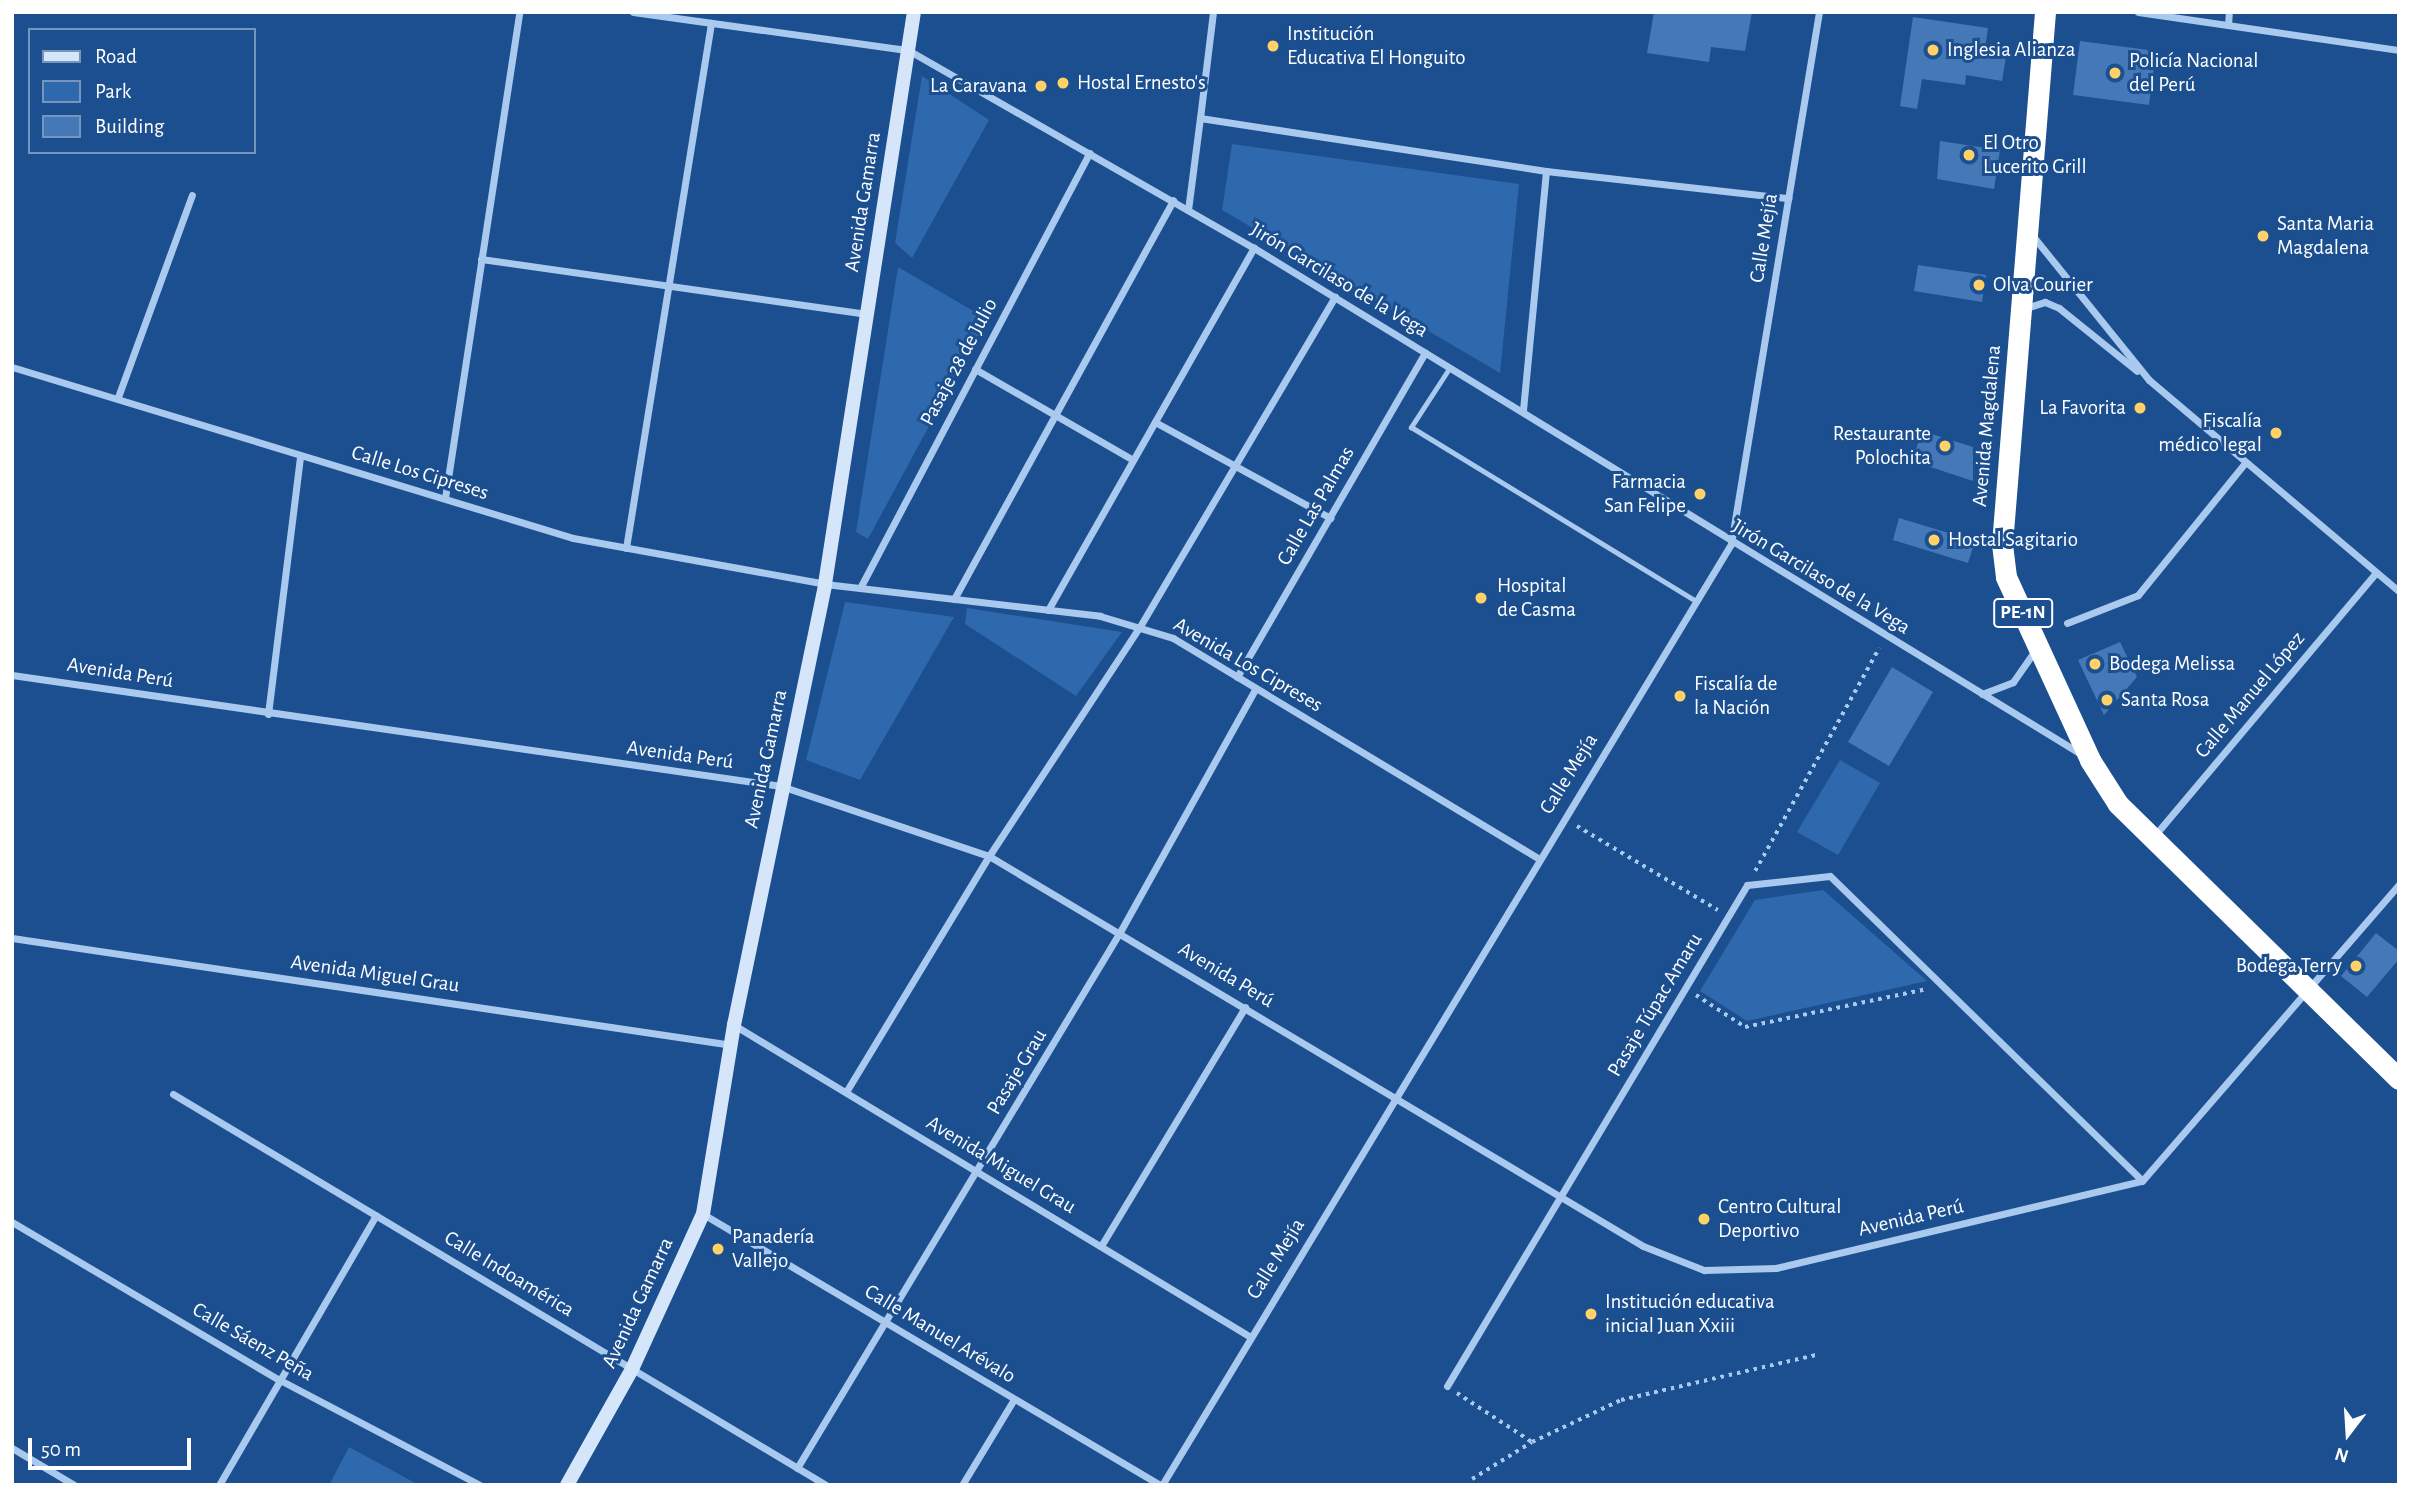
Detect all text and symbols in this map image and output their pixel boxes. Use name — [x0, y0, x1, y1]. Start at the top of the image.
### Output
place label: Institución Educativa El Honguito — [1287, 21, 1466, 71]
legend — [28, 28, 256, 154]
place label: Inglesia Alianza — [1947, 37, 2075, 63]
marker: Institución Educativa El Honguito — [1265, 38, 1281, 54]
marker: Inglesia Alianza — [1925, 42, 1941, 58]
text: Road — [95, 46, 137, 67]
place label: Policía Nacional del Perú — [2129, 48, 2259, 98]
marker: Policía Nacional del Perú — [2107, 65, 2123, 81]
place label: Hostal Ernesto's — [1077, 70, 1206, 96]
place label: La Caravana — [930, 73, 1027, 99]
marker: Hostal Ernesto's — [1055, 75, 1071, 91]
marker: La Caravana — [1033, 78, 1049, 94]
text: Park — [95, 81, 131, 102]
text: Building — [95, 116, 164, 137]
street label: Avenida Gamarra — [840, 130, 886, 274]
place label: El Otro Lucerito Grill — [1983, 130, 2087, 180]
marker: El Otro Lucerito Grill — [1961, 147, 1977, 163]
street label: Calle Mejía — [1744, 191, 1784, 285]
place label: Santa Maria Magdalena — [2277, 211, 2374, 261]
street label: Jirón Garcilaso de la Vega — [1245, 217, 1433, 343]
marker: Santa Maria Magdalena — [2255, 228, 2271, 244]
place label: Olva Courier — [1993, 272, 2093, 298]
marker: Olva Courier — [1971, 277, 1987, 293]
street label: Pasaje 28 de Julio — [915, 294, 1003, 430]
street label: Avenida Magdalena — [1967, 344, 2007, 508]
place label: La Favorita — [2039, 395, 2126, 421]
marker: La Favorita — [2132, 400, 2148, 416]
place label: Fiscalía médico legal — [2158, 408, 2262, 458]
place label: Restaurante Polochita — [1833, 421, 1931, 471]
marker: Fiscalía médico legal — [2268, 425, 2284, 441]
marker: Restaurante Polochita — [1937, 438, 1953, 454]
street label: Calle Los Cipreses — [348, 440, 492, 506]
street label: Calle Las Palmas — [1272, 442, 1360, 570]
place label: Farmacia San Felipe — [1604, 469, 1686, 519]
marker: Farmacia San Felipe — [1692, 486, 1708, 502]
street label: Jirón Garcilaso de la Vega — [1727, 514, 1915, 640]
place label: Hostal Sagitario — [1948, 527, 2078, 553]
marker: Hostal Sagitario — [1926, 532, 1942, 548]
place label: Hospital de Casma — [1497, 573, 1576, 623]
marker: Hospital de Casma — [1471, 588, 1491, 608]
road number: PE-1N — [1992, 598, 2054, 628]
street label: Avenida Los Cipreses — [1169, 612, 1327, 718]
street label: Calle Manuel López — [2190, 627, 2310, 763]
place label: Bodega Melissa — [2109, 651, 2235, 677]
street label: Avenida Perú — [65, 652, 175, 694]
marker: Bodega Melissa — [2087, 656, 2103, 672]
place label: Fiscalía de la Nación — [1694, 671, 1778, 721]
street label: Avenida Gamarra — [739, 687, 793, 831]
place label: Santa Rosa — [2121, 687, 2209, 713]
marker: Fiscalía de la Nación — [1672, 688, 1688, 704]
marker: Santa Rosa — [2099, 692, 2115, 708]
street label: Calle Mejía — [1534, 729, 1604, 819]
street label: Avenida Perú — [625, 735, 735, 775]
street label: Pasaje Túpac Amaru — [1602, 929, 1708, 1081]
street label: Avenida Perú — [1174, 937, 1278, 1013]
street label: Avenida Miguel Grau — [289, 950, 461, 998]
place label: Bodega Terry — [2236, 953, 2342, 979]
marker: Bodega Terry — [2348, 958, 2364, 974]
street label: Pasaje Grau — [982, 1025, 1052, 1119]
street label: Avenida Miguel Grau — [922, 1110, 1080, 1220]
place label: Centro Cultural Deportivo — [1718, 1194, 1841, 1244]
street label: Avenida Perú — [1856, 1194, 1966, 1242]
marker: Centro Cultural Deportivo — [1696, 1211, 1712, 1227]
street label: Calle Mejía — [1241, 1214, 1311, 1304]
place label: Panadería Vallejo — [732, 1224, 815, 1274]
street label: Calle Indoamérica — [440, 1225, 578, 1323]
street label: Avenida Gamarra — [597, 1234, 679, 1372]
marker: Panadería Vallejo — [710, 1241, 726, 1257]
street label: Calle Manuel Arévalo — [860, 1279, 1020, 1389]
place label: Institución educativa inicial Juan Xxiii — [1605, 1289, 1775, 1339]
street label: Calle Sáenz Peña — [188, 1297, 318, 1387]
marker: Institución educativa inicial Juan Xxiii — [1583, 1306, 1599, 1322]
north arrow — [2313, 1399, 2383, 1469]
scale bar — [32, 1424, 194, 1468]
text: 50 m — [41, 1439, 81, 1460]
text: N — [2333, 1444, 2351, 1466]

